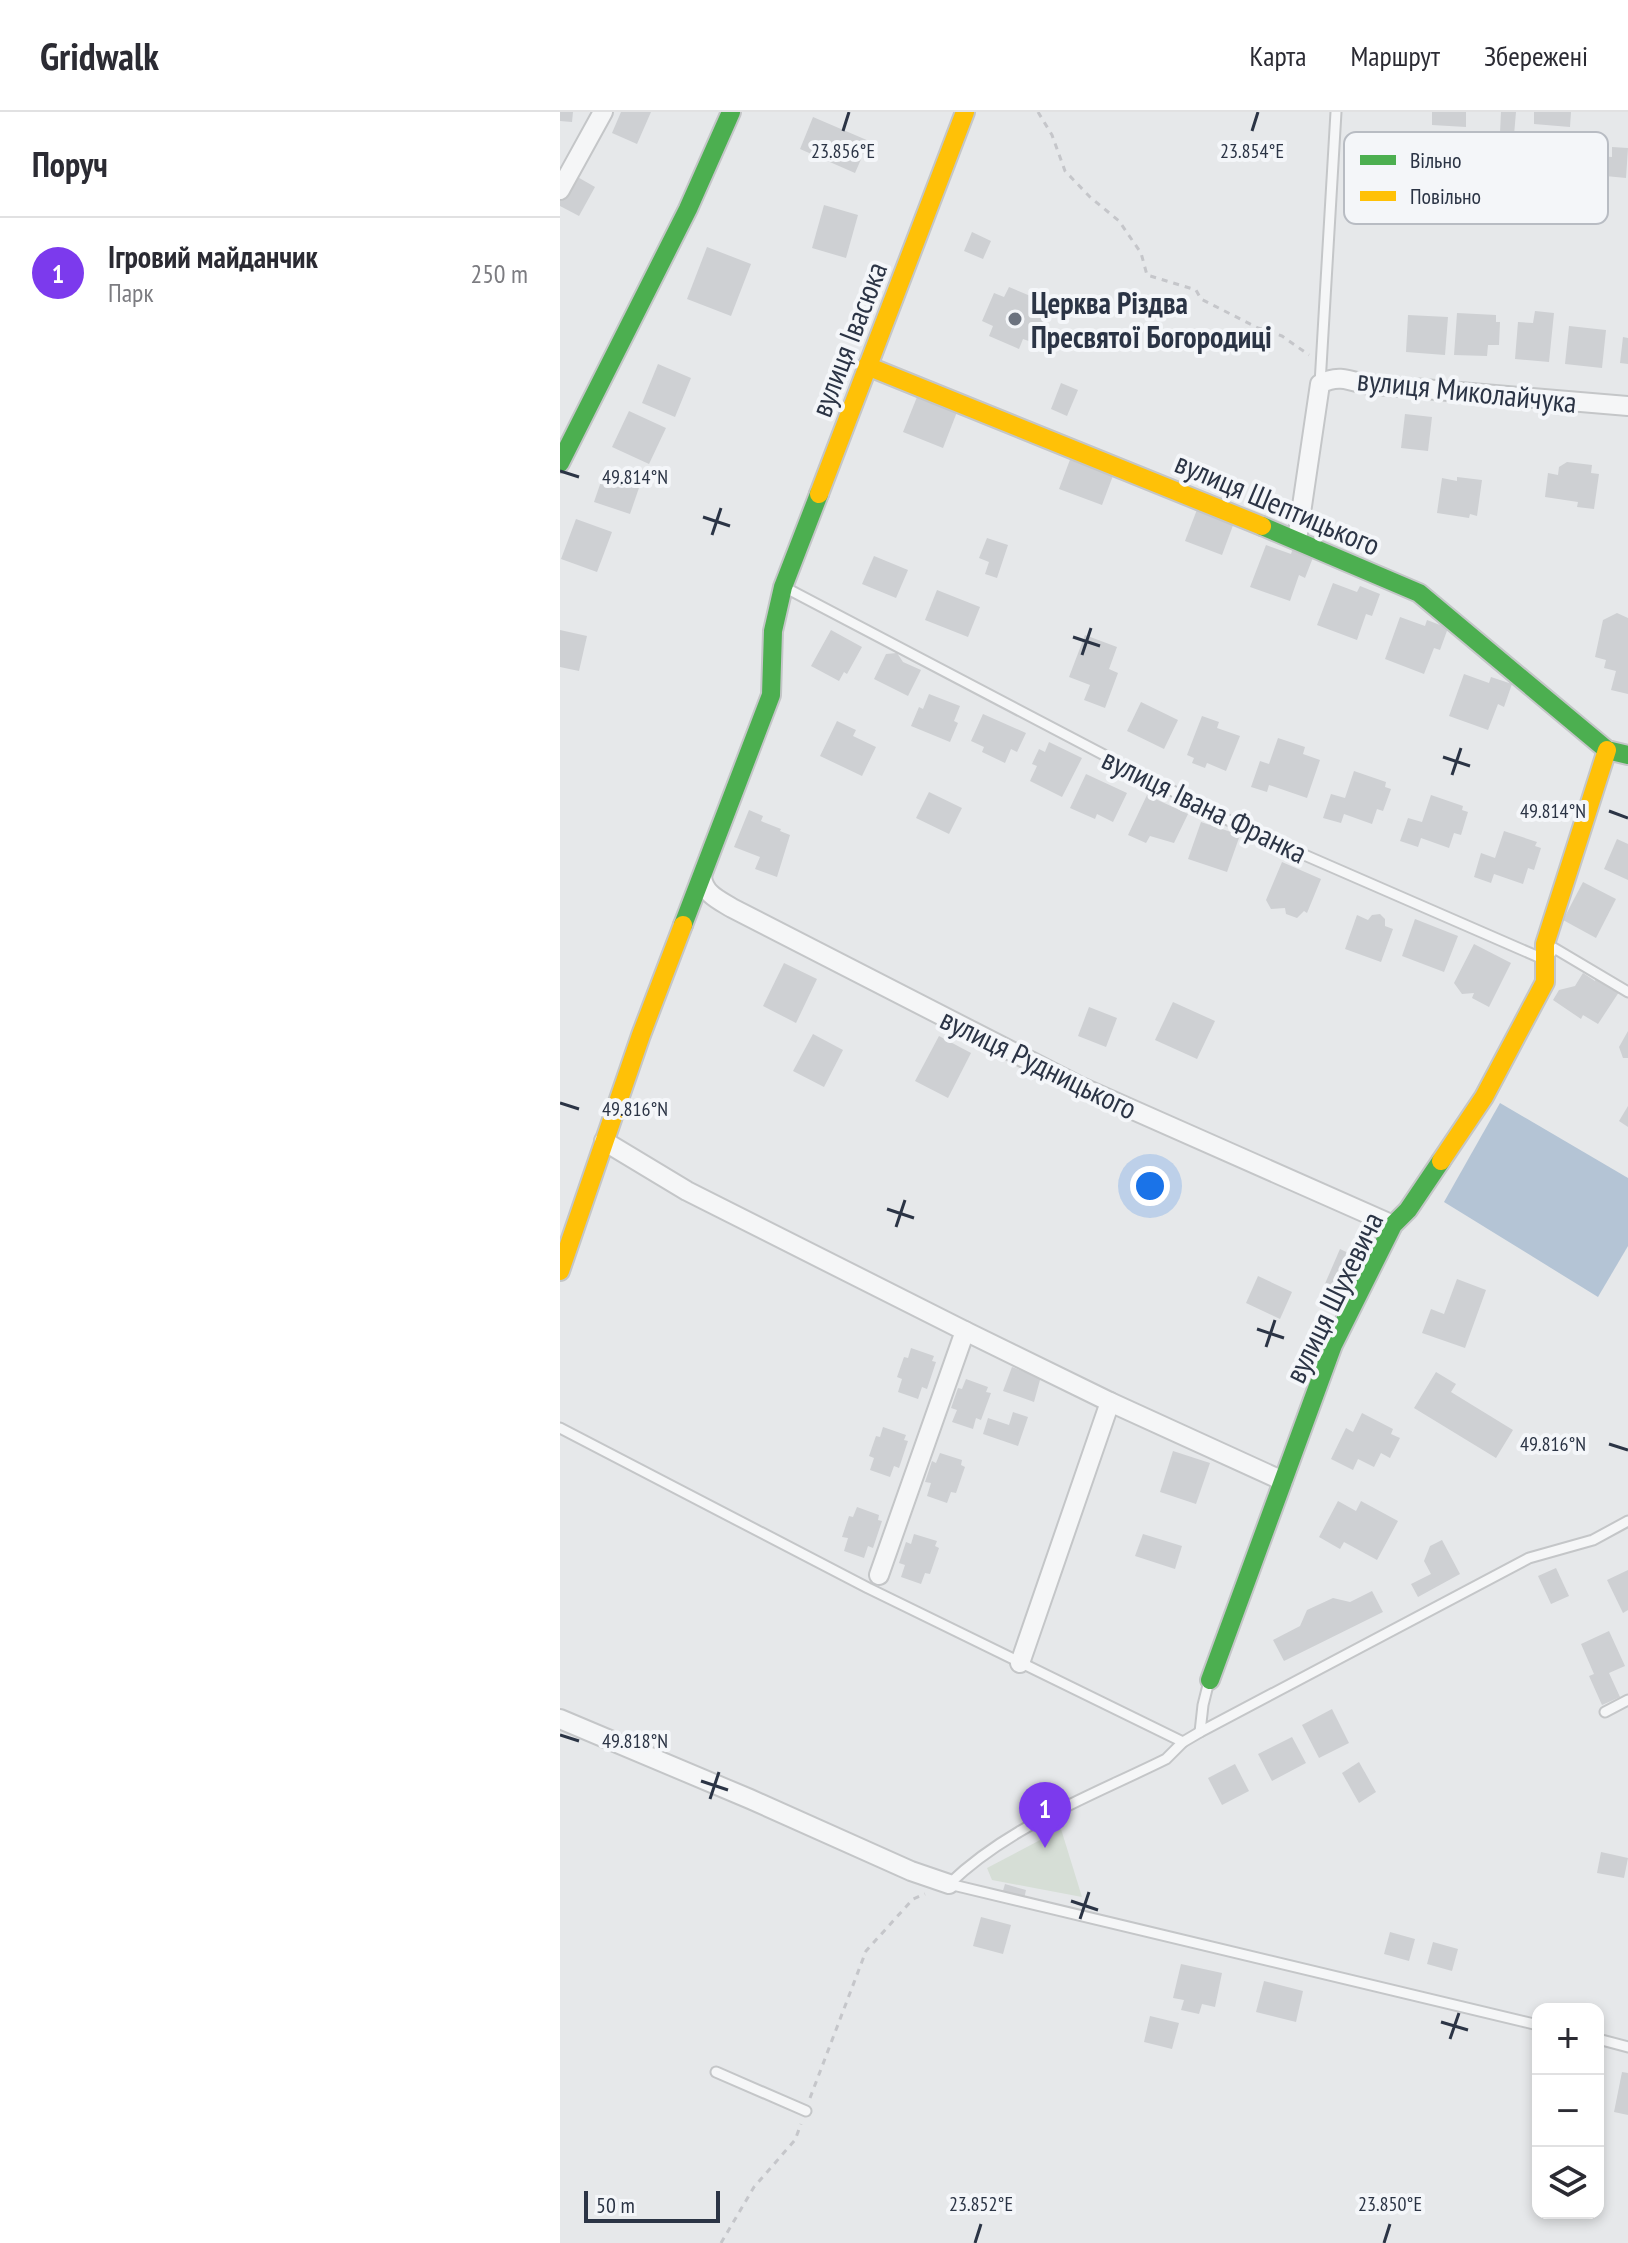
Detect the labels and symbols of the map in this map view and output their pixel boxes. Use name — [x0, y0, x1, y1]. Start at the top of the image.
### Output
legend — [1344, 132, 1608, 224]
text: 23.856°E — [811, 138, 875, 164]
text: 23.854°E — [1220, 138, 1284, 164]
text: Вільно — [1410, 146, 1461, 174]
text: Повільно — [1410, 182, 1481, 210]
street label: вулиця Івасюка — [801, 256, 895, 422]
place label: Церква Різдва Пресвятої Богородиці — [1031, 283, 1272, 356]
marker: Церква Різдва Пресвятої Богородиці — [1006, 310, 1024, 328]
street label: вулиця Миколайчука — [1355, 359, 1579, 421]
street label: вулиця Шептицького — [1170, 442, 1386, 564]
text: 49.814°N — [602, 464, 668, 490]
street label: вулиця Івана Франка — [1096, 739, 1314, 871]
text: 49.814°N — [1520, 798, 1586, 824]
street label: вулиця Рудницького — [934, 999, 1144, 1127]
text: 49.816°N — [602, 1096, 668, 1122]
your location — [1130, 1166, 1170, 1206]
street label: вулиця Шухевича — [1275, 1205, 1391, 1389]
text: 49.816°N — [1520, 1431, 1586, 1457]
text: 49.818°N — [602, 1728, 668, 1754]
pin: 1 — [1019, 1782, 1071, 1848]
scale bar — [584, 2187, 720, 2223]
text: 23.852°E — [949, 2191, 1013, 2217]
text: 23.850°E — [1358, 2191, 1422, 2217]

